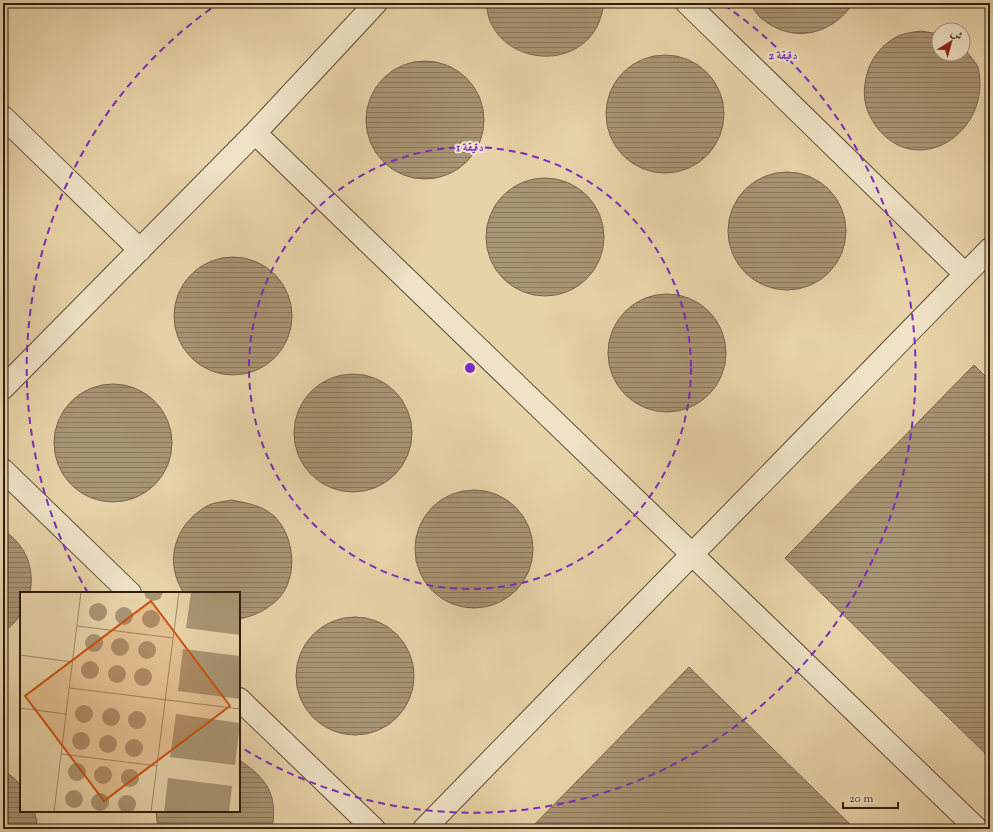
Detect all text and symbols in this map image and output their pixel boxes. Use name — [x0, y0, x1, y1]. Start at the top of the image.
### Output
north arrow — [931, 22, 971, 62]
text: ش — [947, 25, 966, 45]
text: 2 دقيقة — [768, 47, 798, 65]
text: 1 دقيقة — [455, 139, 484, 157]
centre of rings — [463, 361, 477, 375]
inset map — [20, 592, 240, 812]
scale bar — [843, 784, 898, 810]
text: 20 m — [849, 790, 874, 808]

